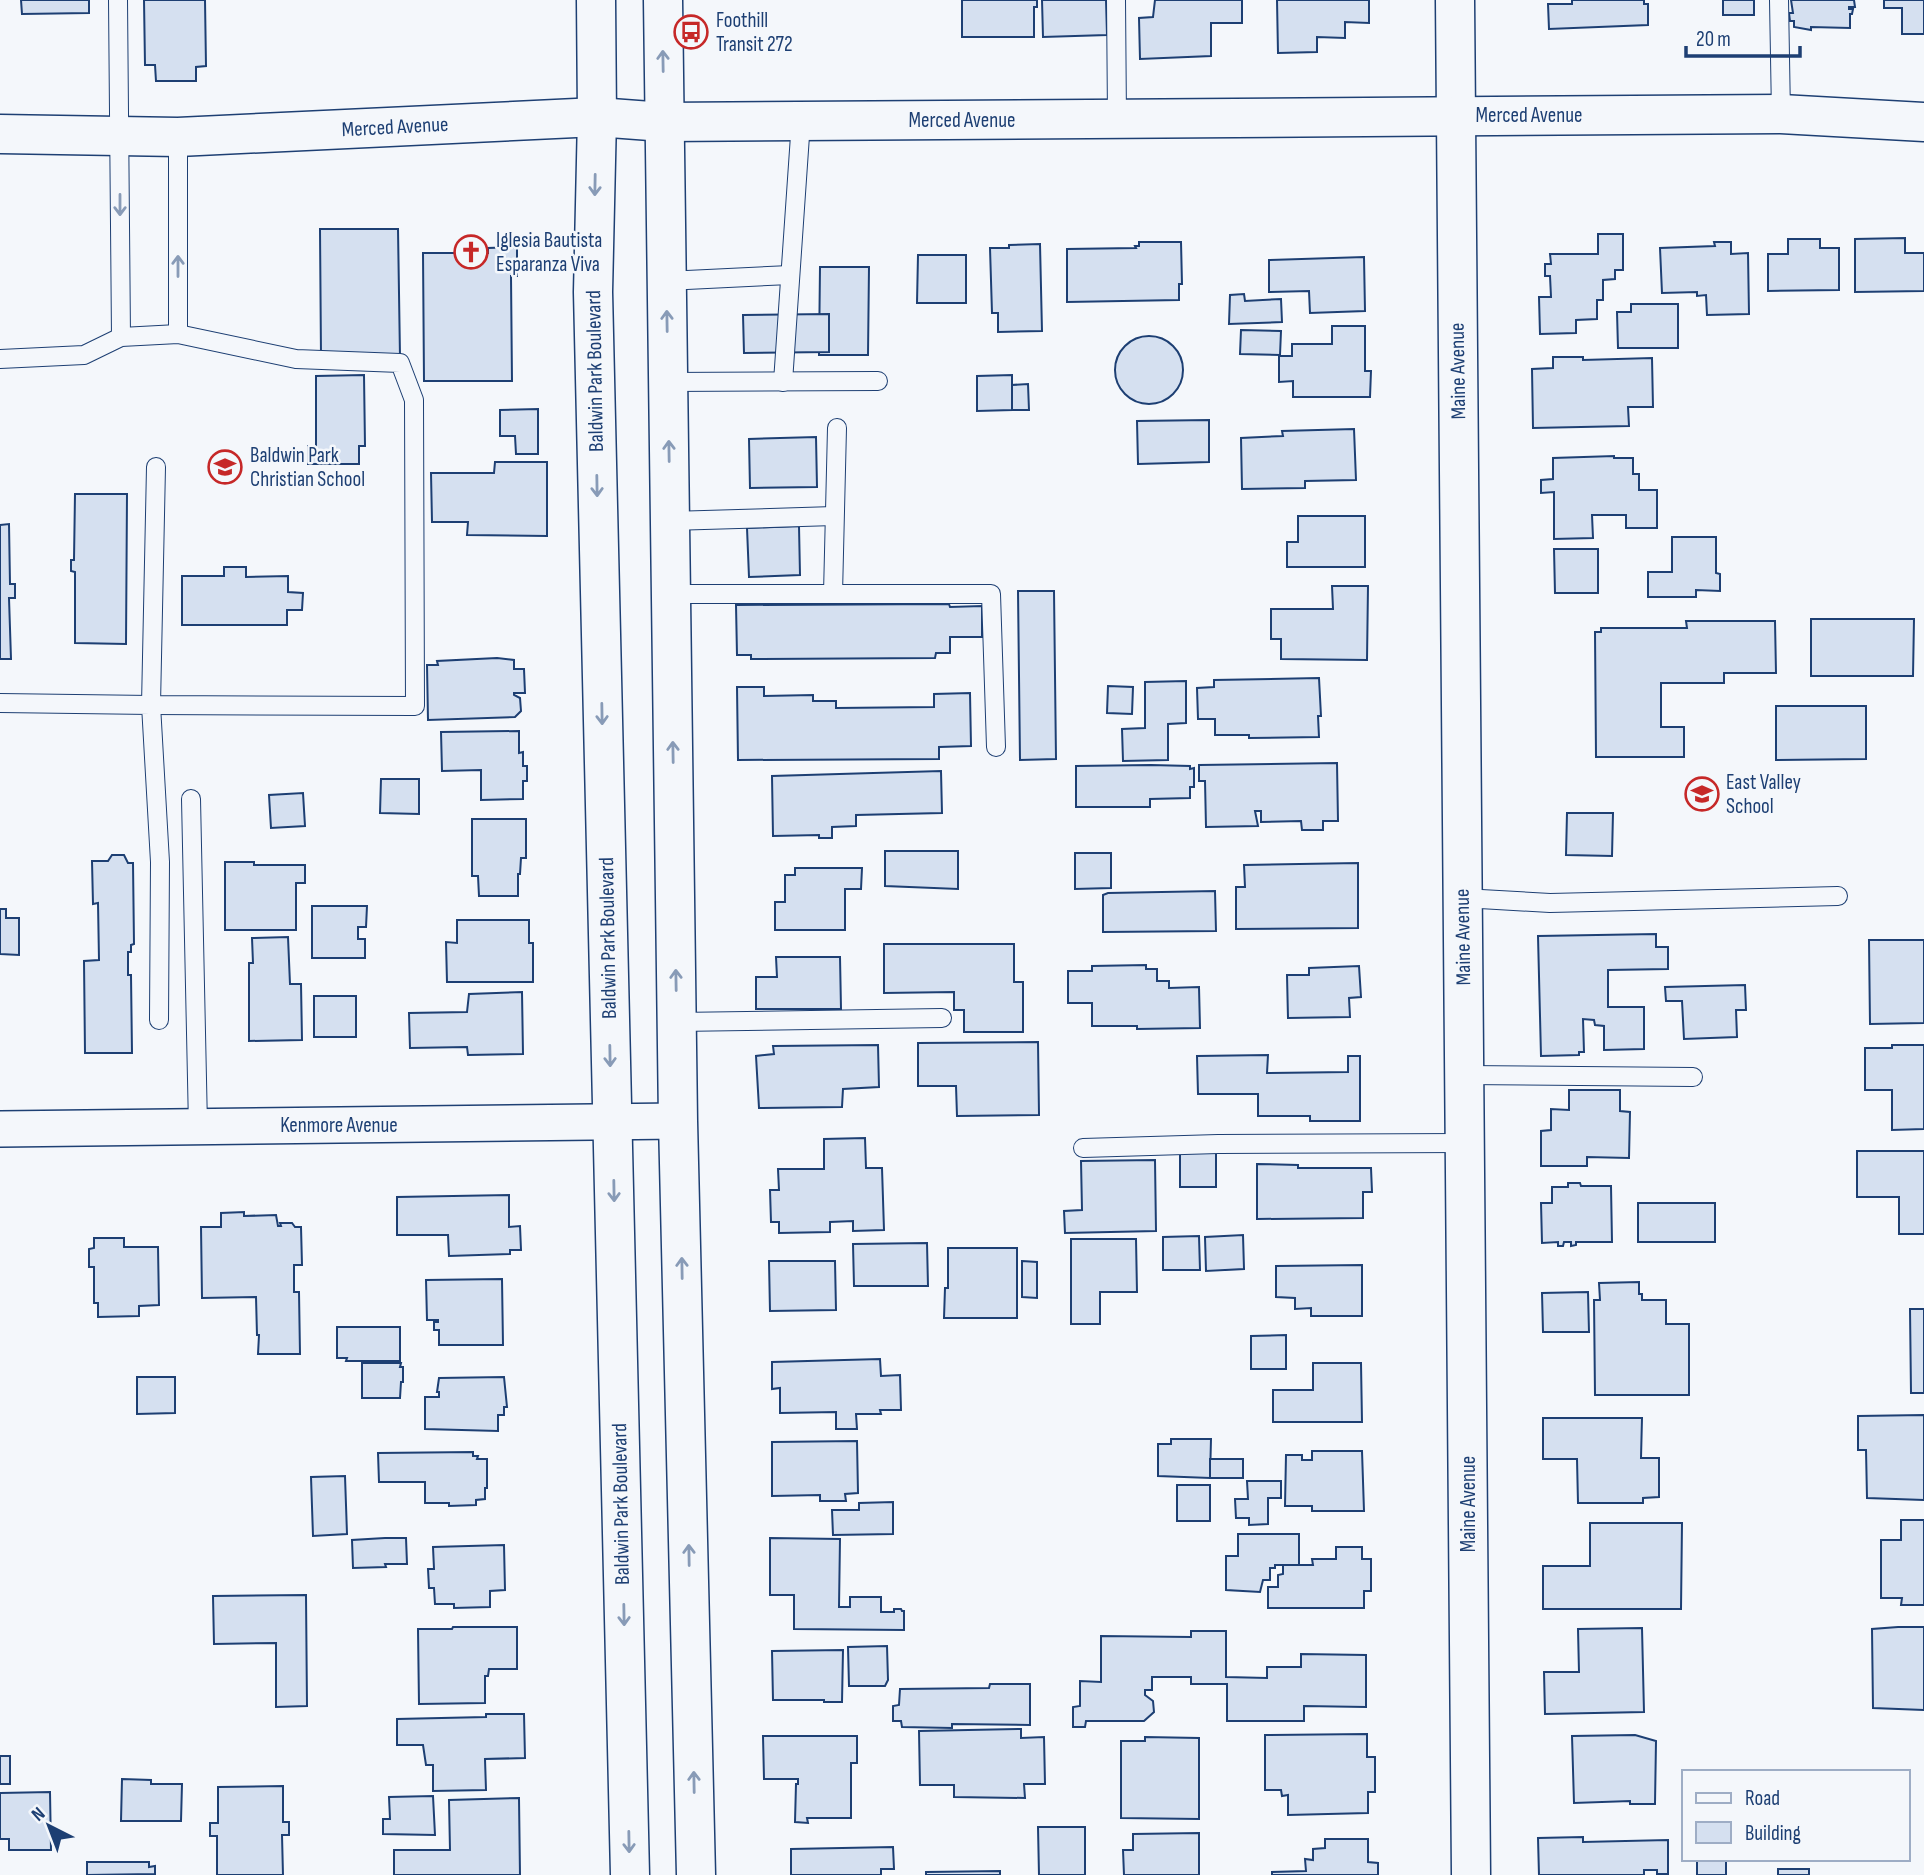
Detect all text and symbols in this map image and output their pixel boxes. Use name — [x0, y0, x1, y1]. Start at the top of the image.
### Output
place label: Foothill Transit 272 — [716, 8, 793, 57]
bus stop icon: Foothill Transit 272 — [672, 13, 710, 51]
scale bar — [1686, 14, 1800, 58]
text: 20 m — [1696, 27, 1731, 52]
one-way arrow — [656, 50, 670, 73]
street label: Merced Avenue — [1476, 103, 1582, 128]
street label: Merced Avenue — [909, 108, 1015, 133]
street label: Merced Avenue — [341, 112, 449, 142]
one-way arrow — [588, 174, 602, 197]
one-way arrow — [113, 193, 127, 216]
place label: Iglesia Bautista Esparanza Viva — [496, 228, 602, 277]
church icon: Iglesia Bautista Esparanza Viva — [452, 233, 490, 271]
one-way arrow — [171, 255, 185, 278]
street label: Baldwin Park Boulevard — [581, 290, 609, 452]
one-way arrow — [660, 310, 673, 333]
street label: Maine Avenue — [1445, 322, 1471, 420]
one-way arrow — [662, 440, 675, 463]
place label: Baldwin Park Christian School — [250, 443, 365, 492]
school or university icon: Baldwin Park Christian School — [206, 448, 244, 486]
one-way arrow — [591, 475, 604, 498]
one-way arrow — [596, 702, 609, 725]
one-way arrow — [666, 741, 680, 764]
place label: East Valley School — [1726, 770, 1801, 819]
school or university icon: East Valley School — [1683, 775, 1721, 813]
street label: Baldwin Park Boulevard — [594, 857, 622, 1019]
street label: Maine Avenue — [1450, 888, 1476, 986]
one-way arrow — [670, 968, 683, 991]
one-way arrow — [604, 1044, 617, 1067]
street label: Kenmore Avenue — [280, 1113, 398, 1138]
one-way arrow — [607, 1180, 620, 1203]
one-way arrow — [675, 1256, 689, 1279]
street label: Baldwin Park Boulevard — [607, 1423, 635, 1585]
street label: Maine Avenue — [1456, 1456, 1481, 1552]
one-way arrow — [682, 1544, 696, 1567]
one-way arrow — [617, 1603, 630, 1626]
legend — [1682, 1770, 1910, 1861]
one-way arrow — [688, 1771, 701, 1794]
text: Road — [1745, 1786, 1780, 1811]
north arrow — [14, 1791, 84, 1861]
text: N — [27, 1803, 50, 1826]
text: Building — [1745, 1821, 1801, 1846]
one-way arrow — [622, 1830, 636, 1853]

